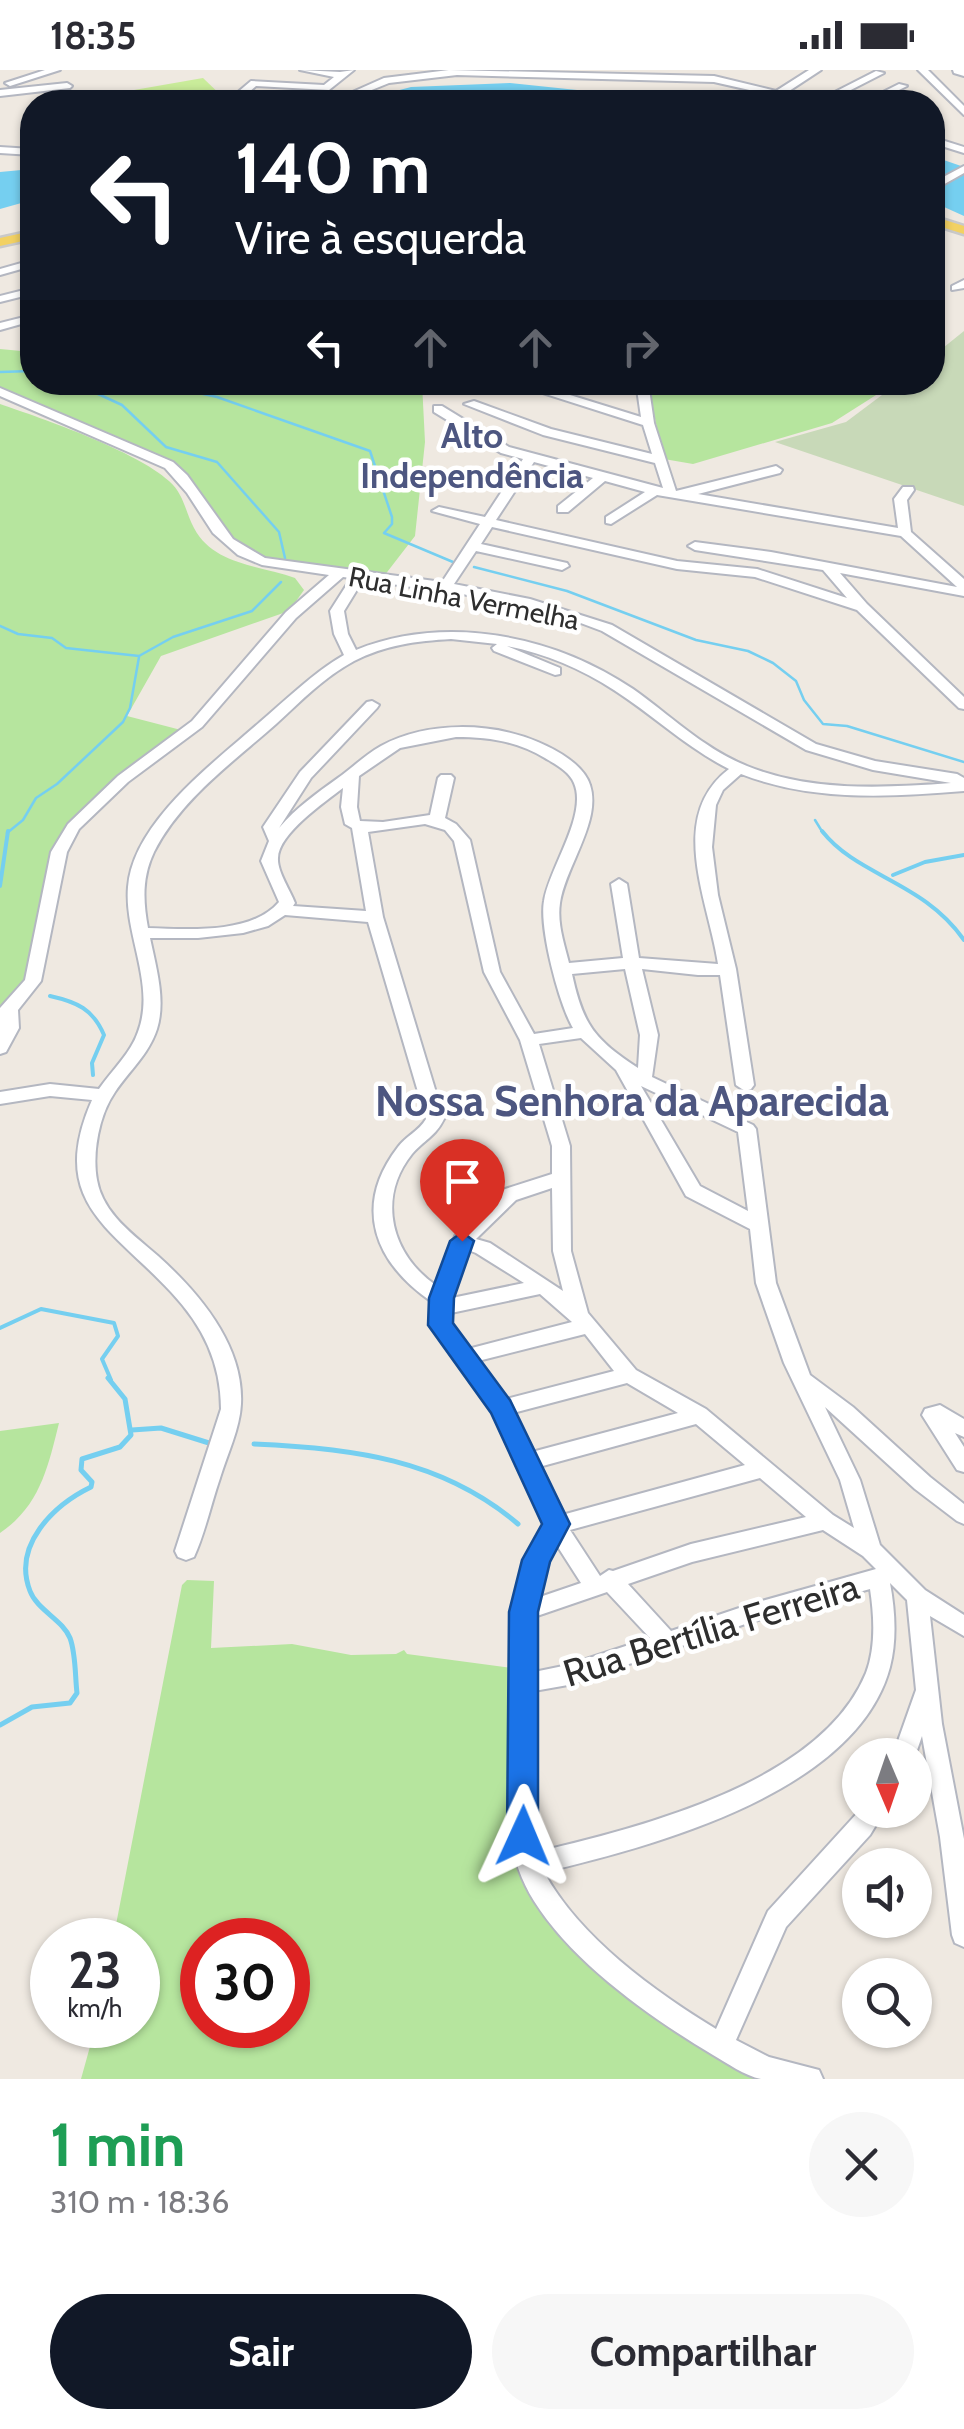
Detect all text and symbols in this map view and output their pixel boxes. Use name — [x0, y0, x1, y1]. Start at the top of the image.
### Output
text: 18:35 — [50, 12, 136, 59]
text: 140 m — [235, 125, 430, 211]
icon: left — [70, 130, 200, 260]
text: Vire à esquerda — [235, 211, 526, 265]
icon: left — [298, 320, 353, 375]
icon: ahead — [403, 320, 458, 375]
icon: ahead — [508, 320, 563, 375]
icon: right — [613, 320, 668, 375]
district label: Alto Independência — [360, 414, 584, 497]
street label: Rua Linha Vermelha — [346, 559, 583, 637]
district label: Nossa Senhora da Aparecida — [375, 1075, 889, 1127]
pin — [420, 1139, 505, 1242]
icon: arrive — [435, 1154, 490, 1209]
street label: Rua Bertília Ferreira — [557, 1562, 864, 1697]
north arrow — [842, 1738, 932, 1828]
map controls — [842, 1738, 932, 2048]
position arrow — [471, 1784, 575, 1888]
button: sound — [842, 1848, 932, 1938]
speed limit sign: 30 — [180, 1918, 310, 2048]
text: 23 — [68, 1940, 122, 2001]
button: search — [842, 1958, 932, 2048]
text: km/h — [68, 1993, 122, 2023]
text: 1 min — [50, 2108, 185, 2181]
button: close — [809, 2112, 914, 2217]
text: 310 m · 18:36 — [50, 2182, 229, 2221]
button: Sair — [50, 2294, 472, 2409]
button: Compartilhar — [492, 2294, 914, 2409]

